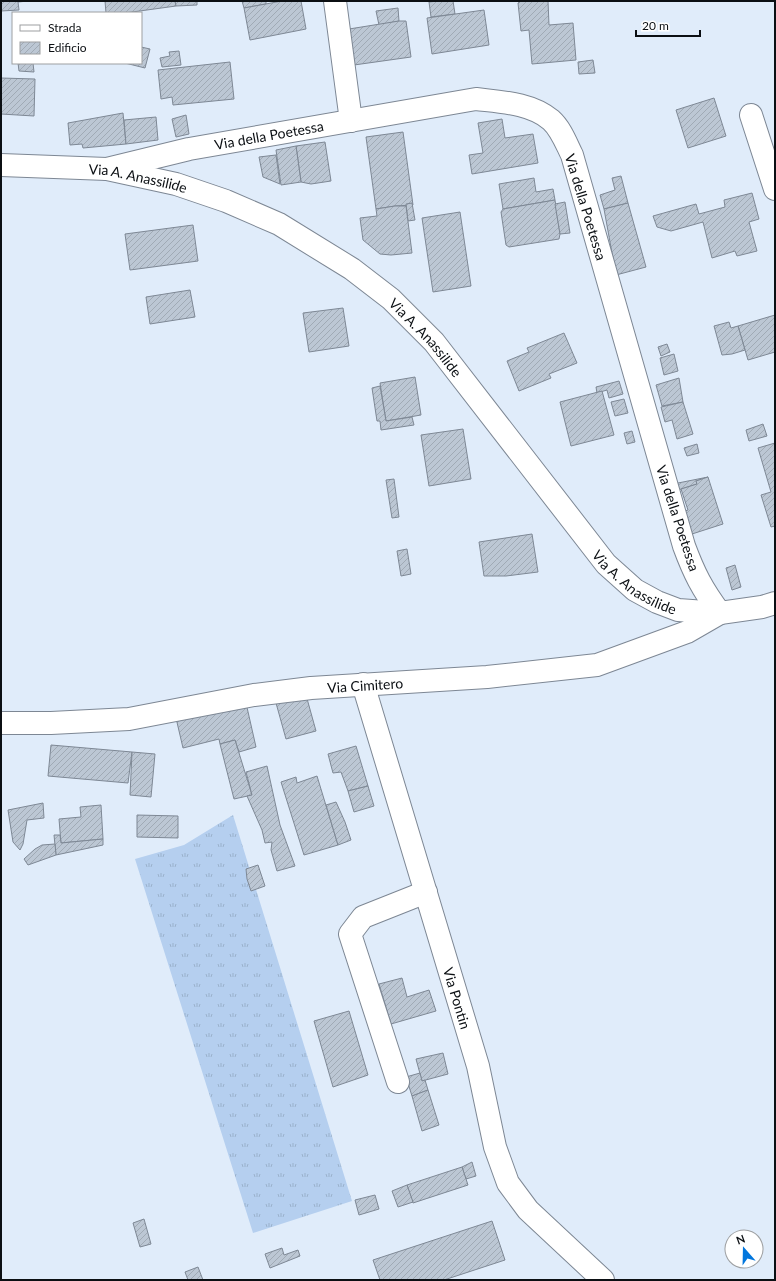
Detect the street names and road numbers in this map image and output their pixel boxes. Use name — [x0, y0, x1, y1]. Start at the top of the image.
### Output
street label: Via della Poetessa — [213, 117, 325, 153]
street label: Via della Poetessa — [562, 152, 610, 262]
street label: Via A. Anassilide — [88, 160, 190, 196]
street label: Via A. Anassilide — [386, 294, 466, 380]
street label: Via della Poetessa — [653, 463, 703, 573]
street label: Via A. Anassilide — [589, 546, 679, 617]
street label: Via Cimitero — [327, 674, 404, 695]
street label: Via Pontin — [440, 965, 475, 1031]

